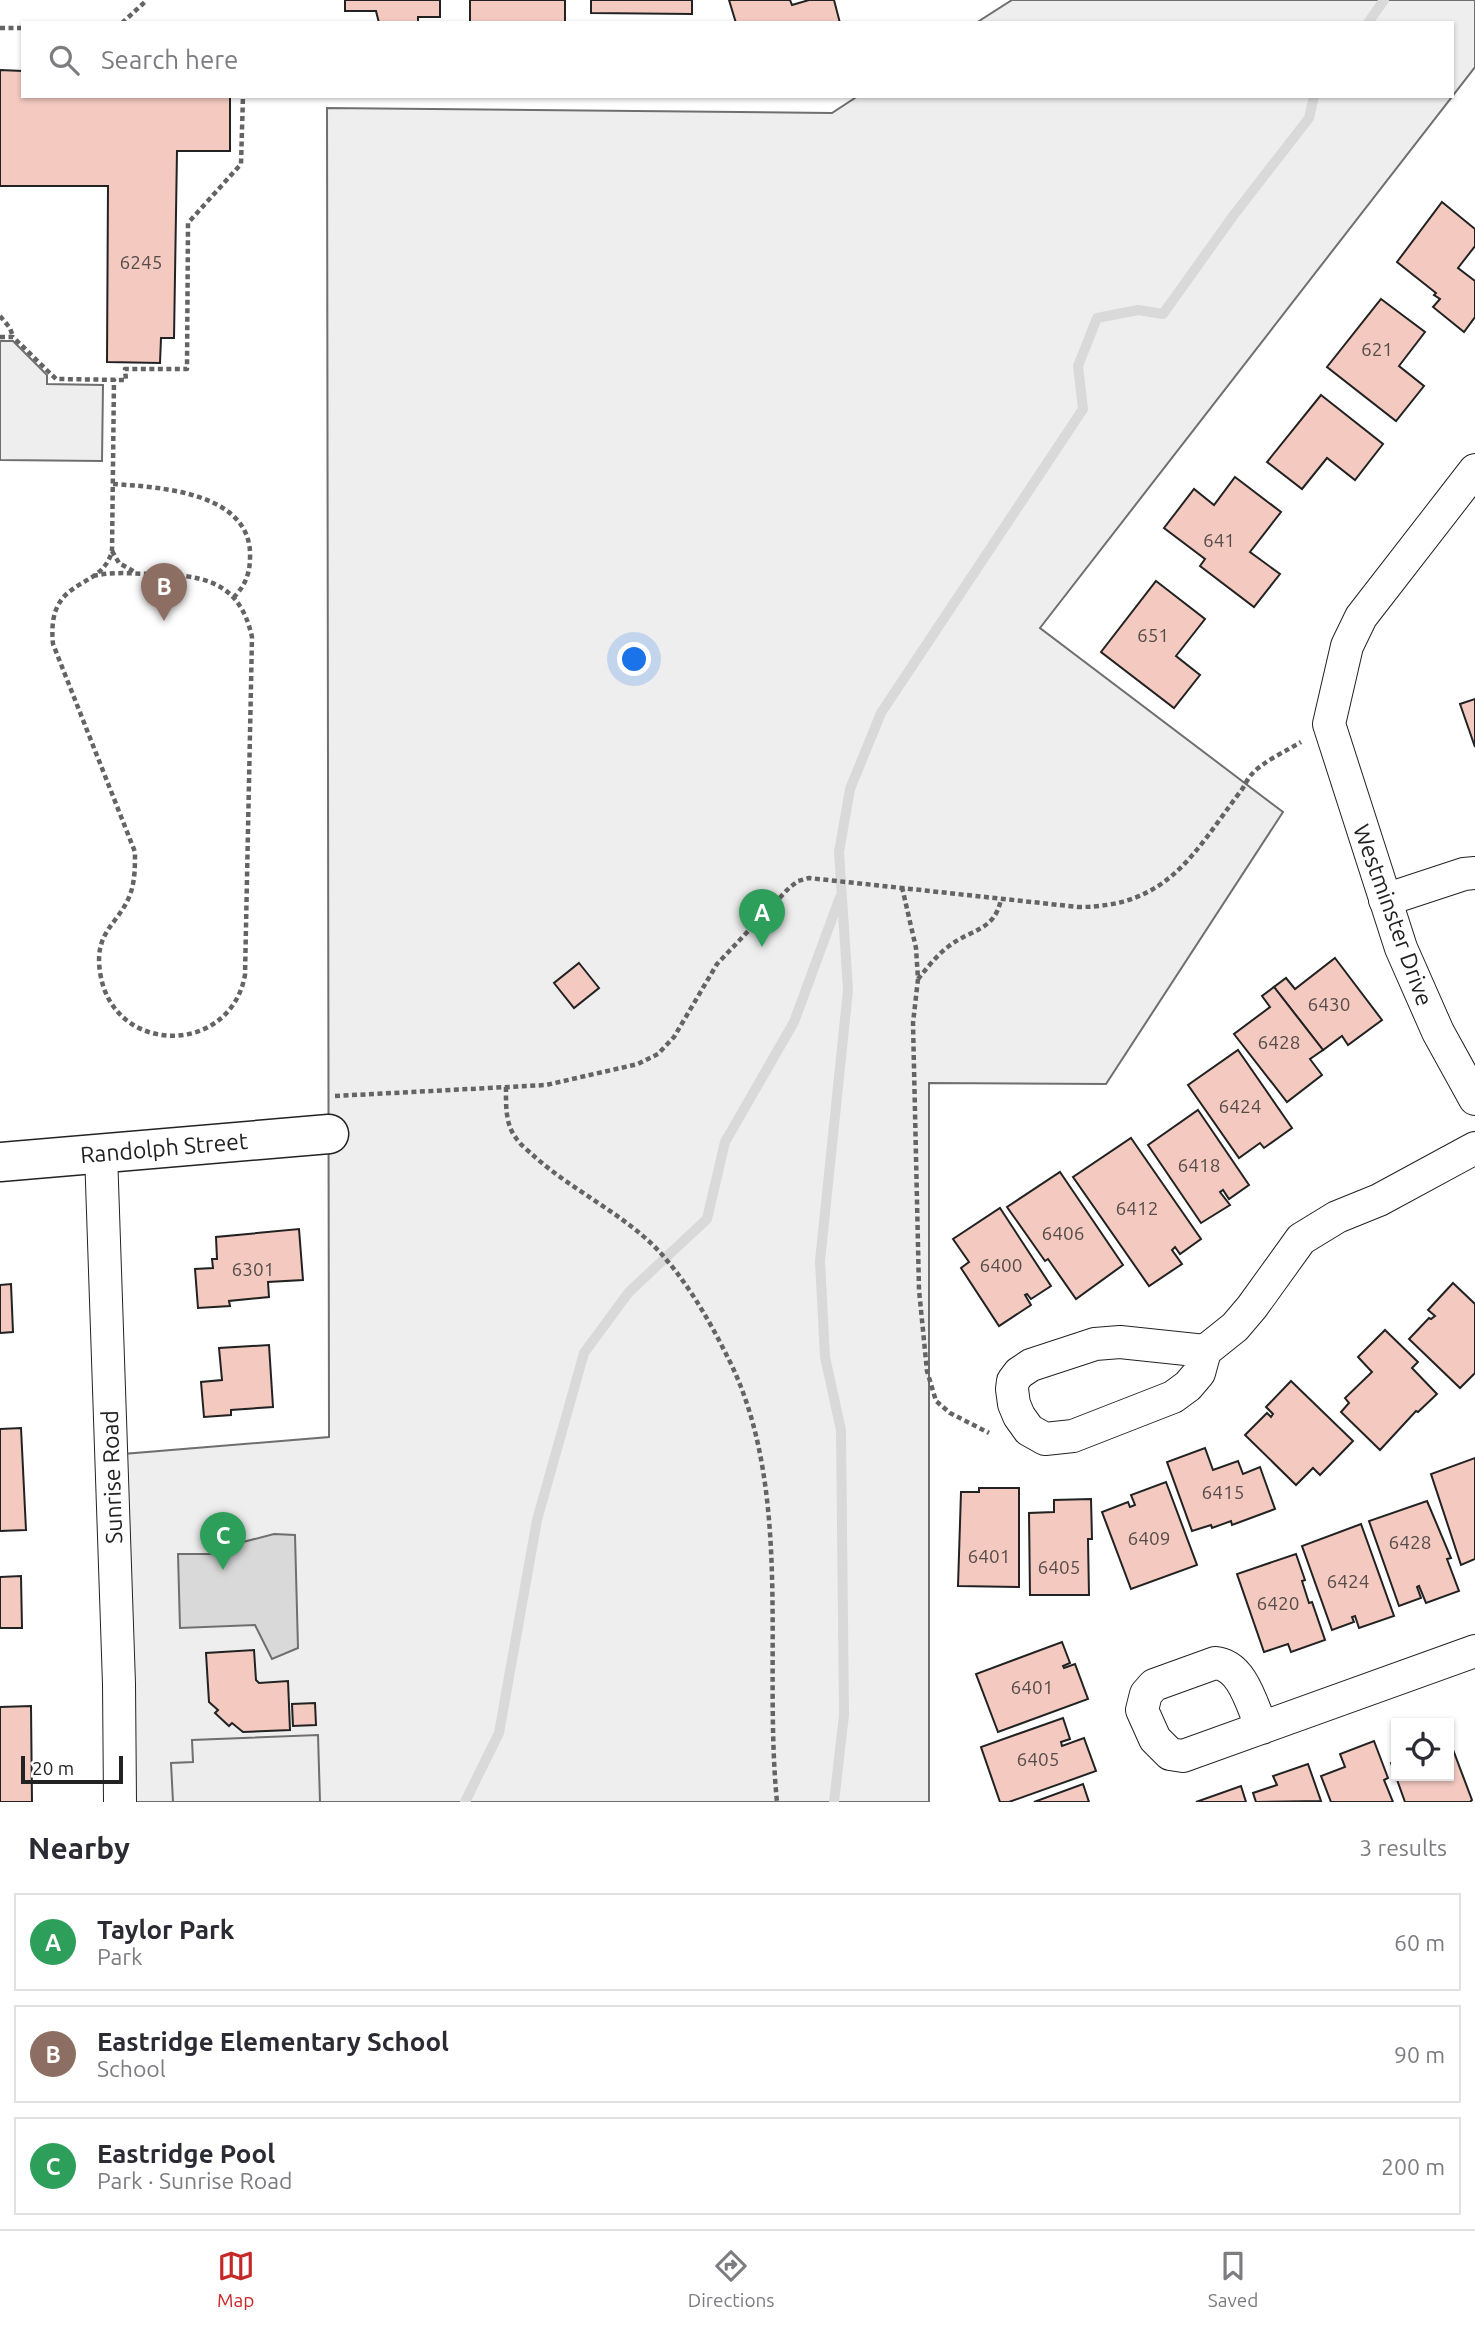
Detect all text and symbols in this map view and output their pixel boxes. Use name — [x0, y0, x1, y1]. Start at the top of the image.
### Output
search box — [21, 21, 1454, 98]
icon: search — [45, 41, 83, 79]
text: Search here — [101, 45, 238, 74]
house number: 6245 — [120, 251, 162, 273]
house number: 621 — [1361, 338, 1393, 360]
house number: 641 — [1203, 529, 1235, 551]
pin: B — [141, 563, 187, 621]
house number: 651 — [1137, 624, 1169, 646]
your location — [617, 642, 651, 676]
street label: Westminster Drive — [1349, 821, 1438, 1009]
pin: A — [739, 889, 785, 947]
house number: 6430 — [1308, 993, 1350, 1015]
house number: 6428 — [1258, 1031, 1300, 1053]
house number: 6424 — [1219, 1095, 1261, 1117]
street label: Randolph Street — [79, 1128, 249, 1167]
house number: 6418 — [1178, 1154, 1220, 1176]
house number: 6412 — [1116, 1197, 1158, 1219]
house number: 6406 — [1042, 1222, 1084, 1244]
house number: 6400 — [980, 1254, 1022, 1276]
house number: 6301 — [232, 1258, 274, 1280]
street label: Sunrise Road — [97, 1410, 126, 1544]
house number: 6415 — [1202, 1481, 1244, 1503]
pin: C — [200, 1512, 246, 1570]
house number: 6409 — [1128, 1527, 1170, 1549]
house number: 6428 — [1389, 1531, 1431, 1553]
house number: 6401 — [968, 1545, 1010, 1567]
house number: 6405 — [1038, 1556, 1080, 1578]
house number: 6424 — [1327, 1570, 1369, 1592]
house number: 6420 — [1257, 1592, 1299, 1614]
house number: 6401 — [1011, 1676, 1053, 1698]
map controls — [1391, 1718, 1454, 1781]
button: locate — [1391, 1718, 1454, 1781]
house number: 6405 — [1017, 1748, 1059, 1770]
scale bar — [21, 1753, 122, 1785]
text: 20 m — [32, 1757, 74, 1779]
text: Nearby — [28, 1831, 130, 1865]
text: 3 results — [1359, 1835, 1447, 1860]
text: Taylor Park — [97, 1915, 234, 1944]
text: A — [45, 1930, 61, 1955]
text: 60 m — [1394, 1930, 1445, 1955]
text: Park — [97, 1944, 143, 1969]
text: Eastridge Elementary School — [97, 2027, 449, 2056]
text: B — [45, 2042, 61, 2067]
text: 90 m — [1394, 2042, 1445, 2067]
text: School — [97, 2056, 166, 2081]
text: Eastridge Pool — [97, 2139, 275, 2168]
text: C — [46, 2154, 60, 2179]
text: 200 m — [1381, 2154, 1445, 2179]
text: Park · Sunrise Road — [97, 2168, 292, 2193]
tab: Map — [217, 2247, 255, 2311]
tab: Directions — [688, 2247, 775, 2311]
tab: Saved — [1208, 2247, 1258, 2311]

